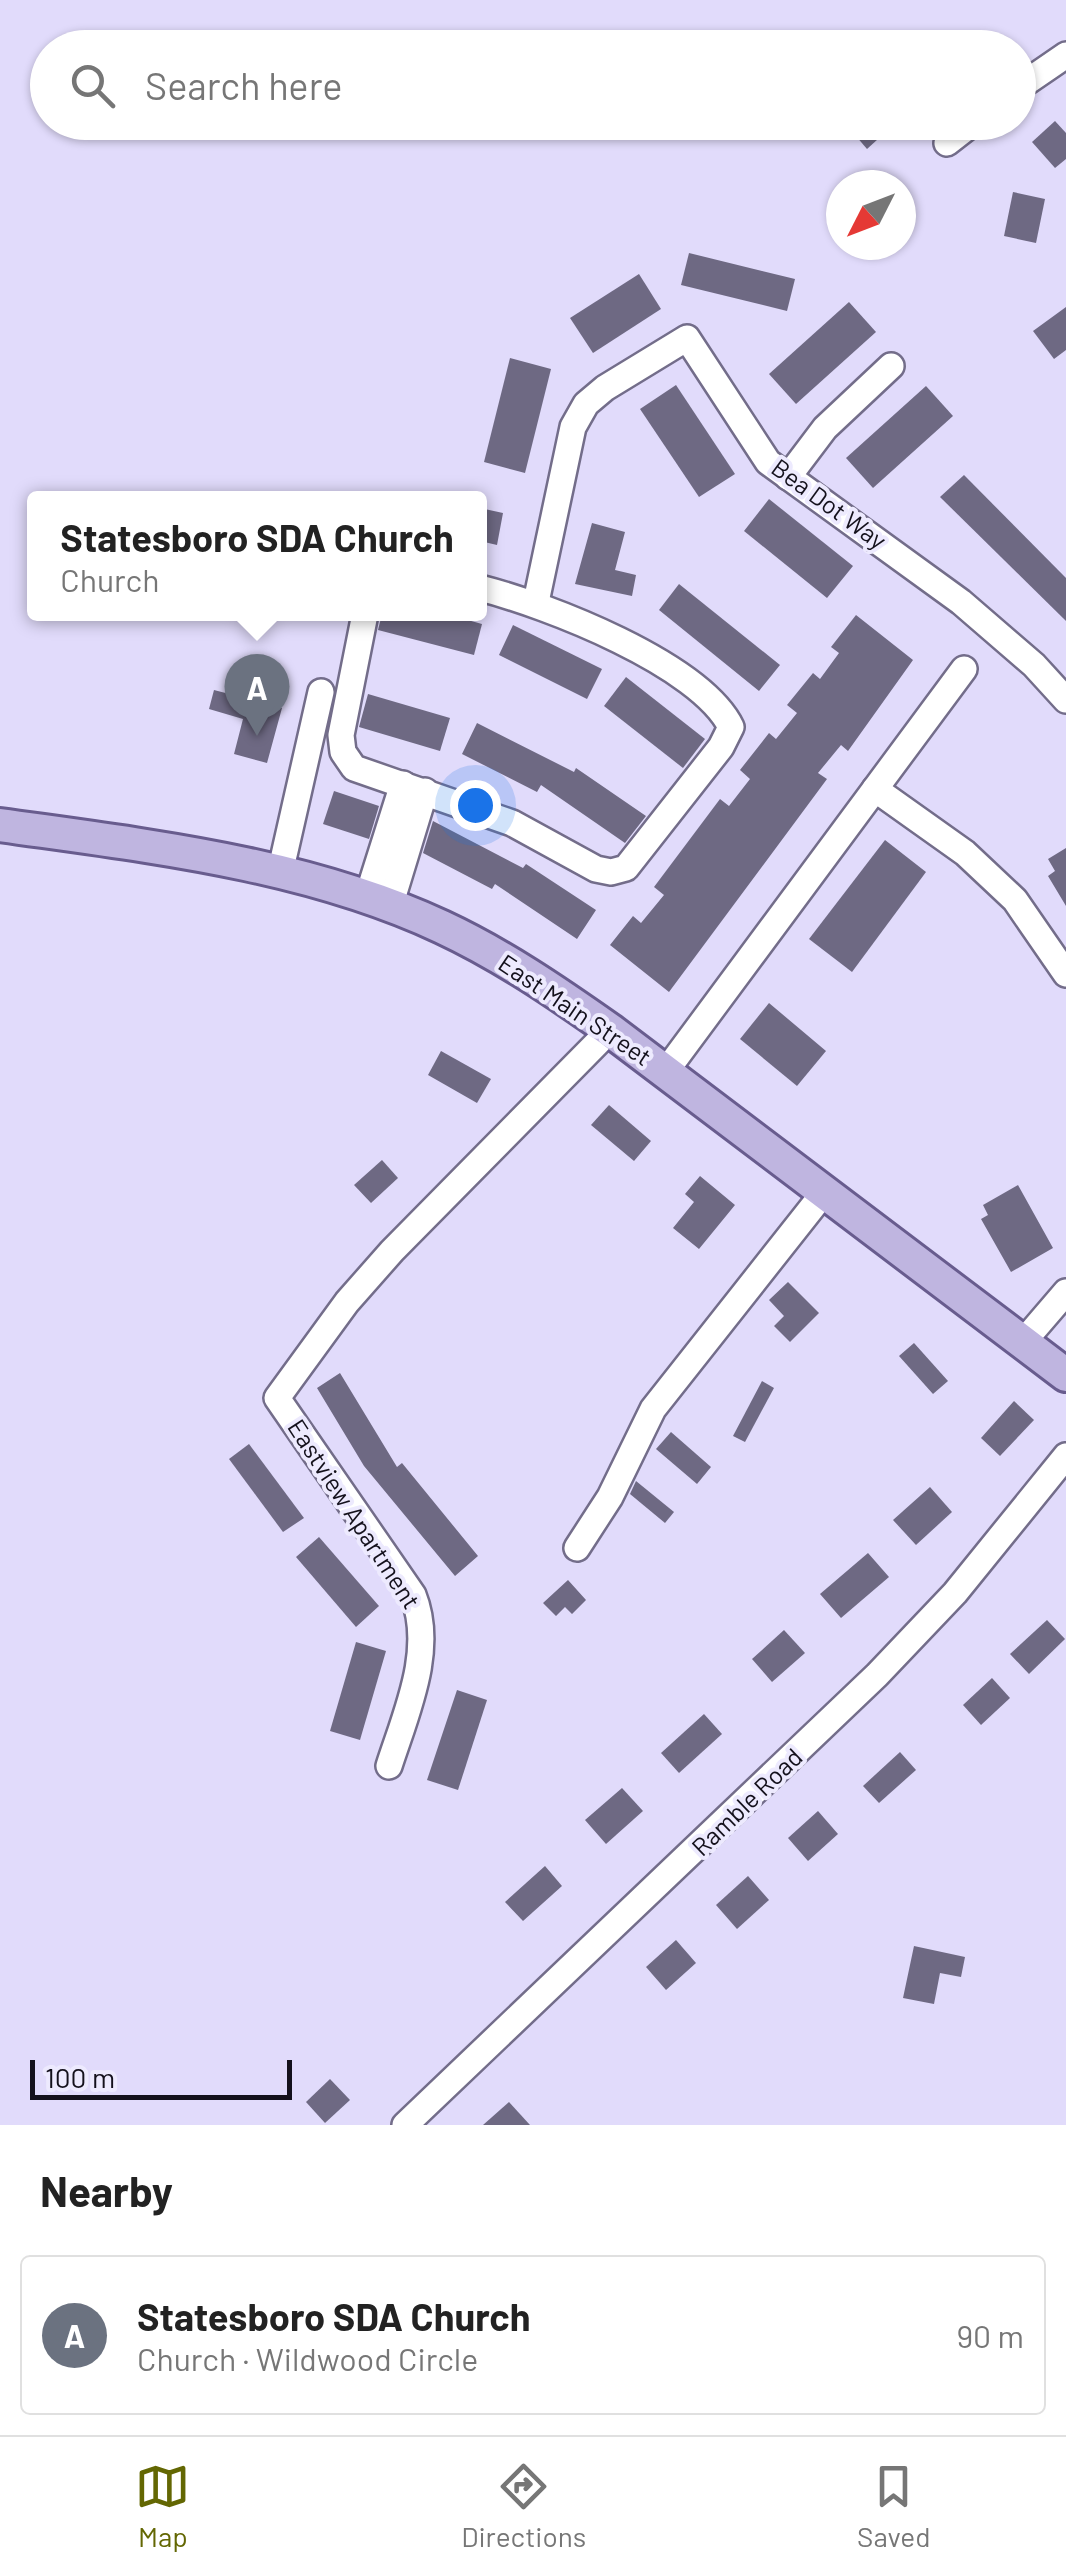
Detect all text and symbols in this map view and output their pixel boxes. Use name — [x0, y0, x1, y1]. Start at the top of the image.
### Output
search box — [30, 30, 1036, 140]
icon: search — [65, 58, 120, 113]
text: Search here — [145, 62, 343, 108]
north arrow — [826, 170, 916, 260]
street label: Bea Dot Way — [766, 452, 893, 555]
popup — [27, 491, 487, 621]
text: Statesboro SDA Church — [60, 514, 454, 560]
text: Church — [60, 560, 159, 598]
pin: A — [224, 654, 290, 736]
your location — [450, 780, 501, 831]
street label: East Main Street — [493, 947, 658, 1071]
street label: Eastview Apartment — [282, 1413, 427, 1614]
street label: Ramble Road — [685, 1741, 808, 1861]
scale bar — [30, 2055, 292, 2100]
text: 100 m — [45, 2060, 115, 2094]
text: Nearby — [40, 2165, 173, 2215]
text: Statesboro SDA Church — [137, 2293, 530, 2339]
text: A — [64, 2316, 85, 2354]
text: 90 m — [956, 2316, 1024, 2354]
text: Church · Wildwood Circle — [137, 2339, 478, 2377]
tab: Map — [135, 2459, 190, 2553]
tab: Directions — [461, 2459, 586, 2553]
tab: Saved — [857, 2459, 931, 2553]

